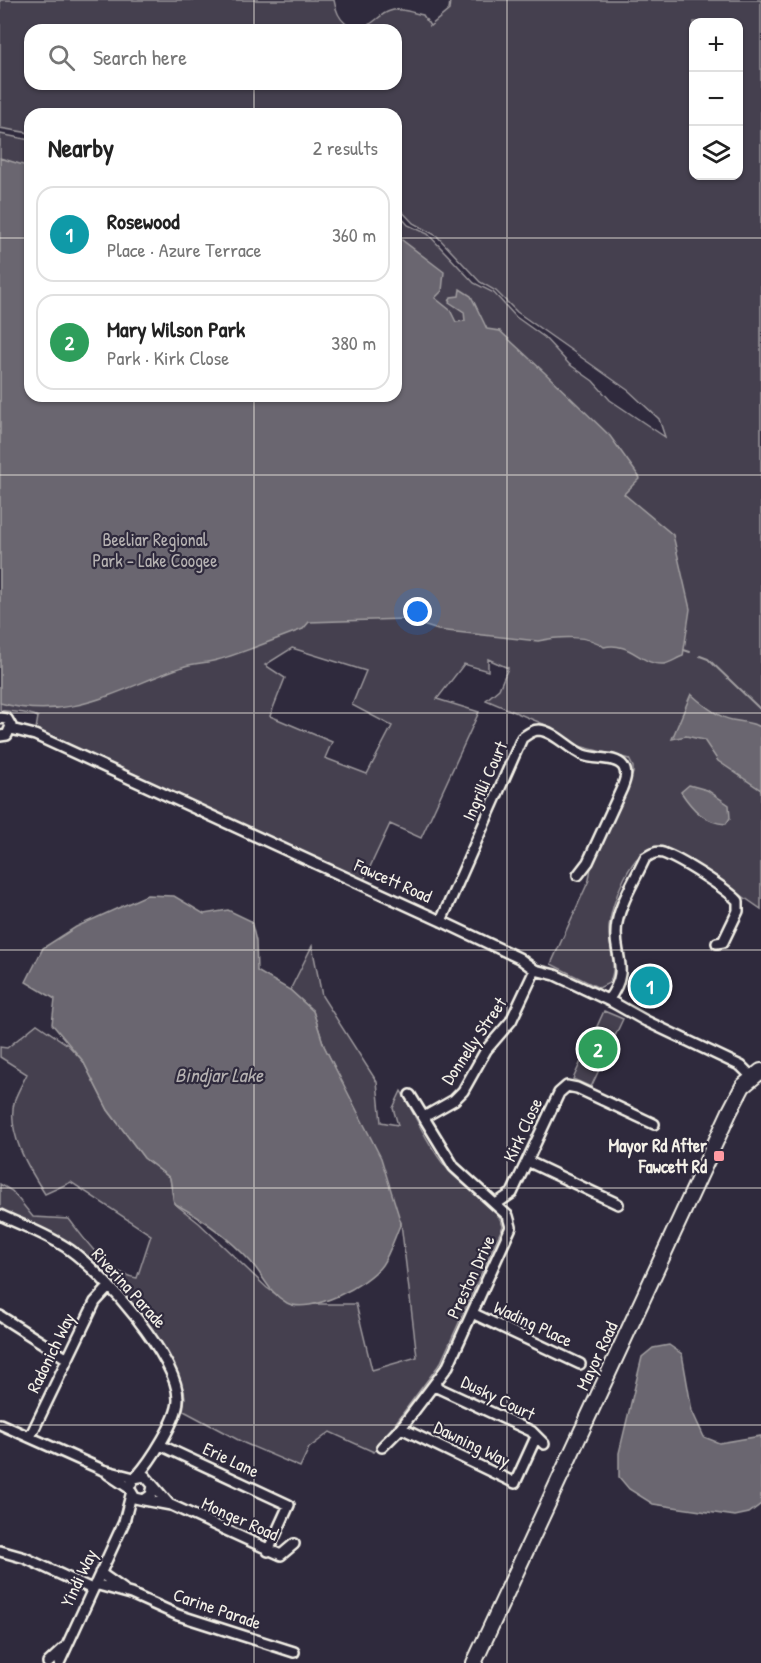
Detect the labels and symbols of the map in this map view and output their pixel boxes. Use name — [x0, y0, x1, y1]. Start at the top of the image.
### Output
park label: Beeliar Regional Park - Lake Coogee — [93, 527, 217, 573]
your location — [403, 597, 432, 626]
street label: Ingrilli Court — [456, 736, 514, 825]
street label: Fawcett Road — [350, 852, 436, 909]
pin: 1 — [630, 964, 670, 1008]
street label: Donnelly Street — [435, 991, 513, 1089]
pin: 2 — [578, 1026, 618, 1072]
water label: Bindjar Lake — [175, 1061, 264, 1088]
street label: Kirk Close — [497, 1094, 548, 1166]
place label: Mayor Rd After Fawcett Rd — [608, 1133, 707, 1179]
marker: Mayor Rd After Fawcett Rd — [712, 1149, 726, 1163]
street label: Preston Drive — [440, 1231, 501, 1323]
street label: Riverina Parade — [86, 1242, 172, 1333]
street label: Wading Place — [490, 1294, 577, 1353]
street label: Radonich Way — [20, 1308, 81, 1397]
street label: Mayor Road — [570, 1317, 623, 1394]
street label: Dusky Court — [457, 1369, 540, 1427]
street label: Dawning Way — [430, 1414, 515, 1473]
street label: Erie Lane — [199, 1436, 263, 1483]
street label: Monger Road — [198, 1490, 283, 1547]
street label: Yindi Way — [54, 1544, 103, 1611]
street label: Carine Parade — [170, 1582, 264, 1635]

